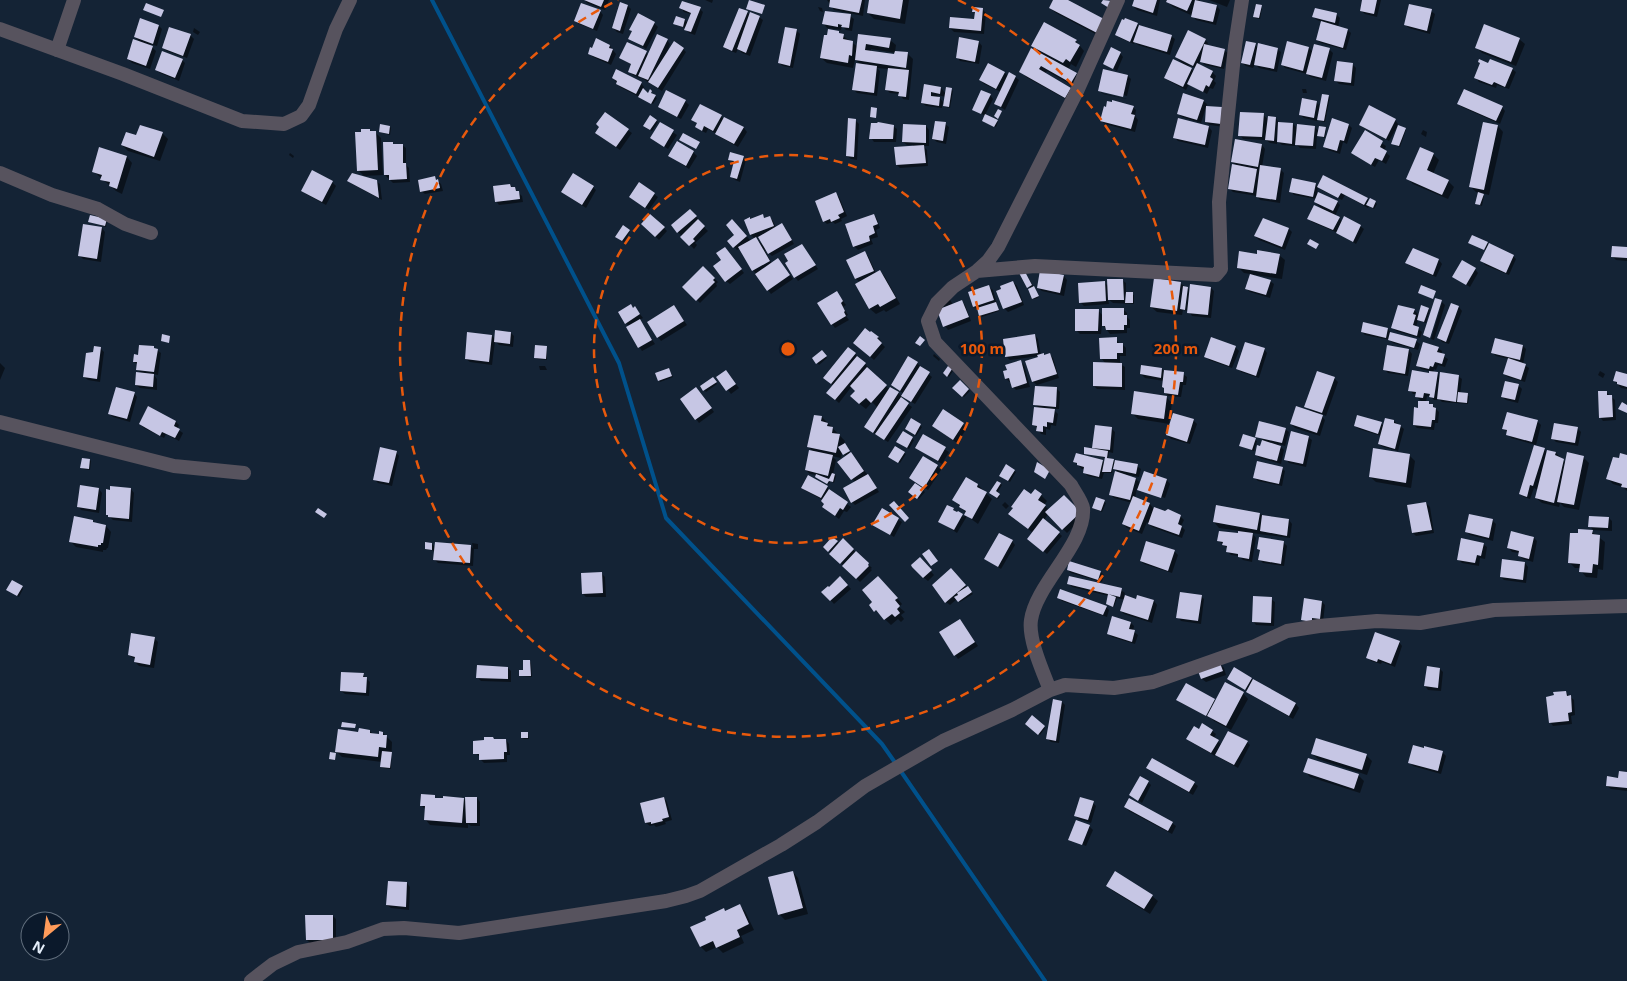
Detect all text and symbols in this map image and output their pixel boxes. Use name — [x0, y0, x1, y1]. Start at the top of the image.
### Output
text: 100 m — [960, 338, 1004, 358]
text: 200 m — [1154, 338, 1198, 358]
centre of rings — [779, 340, 797, 358]
north arrow — [20, 911, 70, 961]
text: N — [29, 937, 48, 959]

